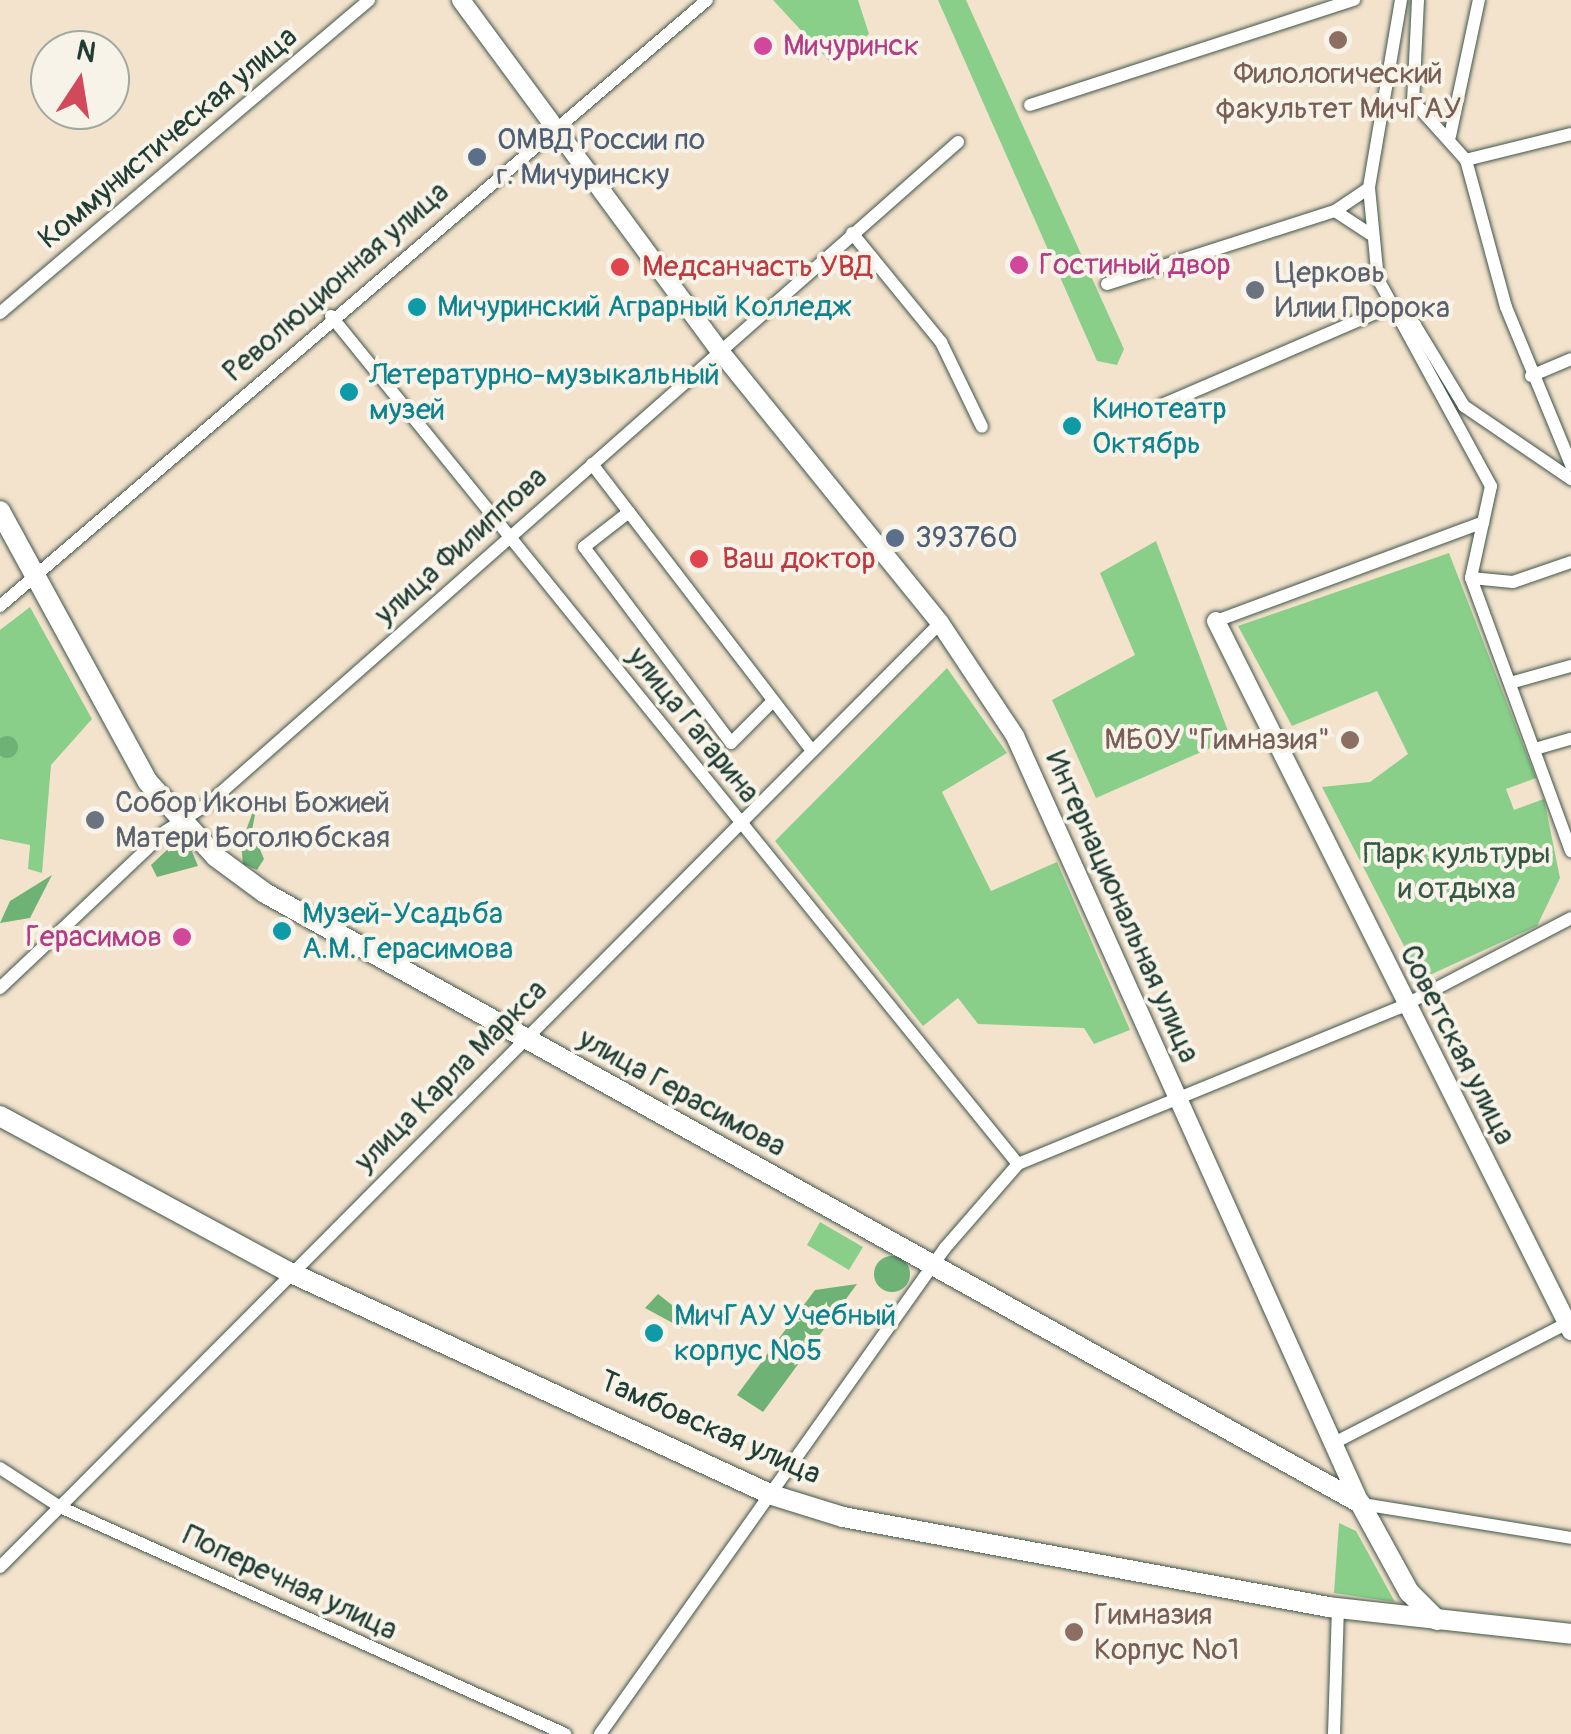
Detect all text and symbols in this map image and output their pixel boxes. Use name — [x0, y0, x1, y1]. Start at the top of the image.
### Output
street label: Коммунистическая улица — [31, 19, 305, 257]
place label: Мичуринск — [783, 28, 919, 64]
marker: Филологический факультет МичГАУ — [1327, 29, 1349, 51]
north arrow — [30, 30, 130, 130]
text: N — [73, 33, 99, 71]
marker: Мичуринск — [752, 35, 774, 57]
place label: Филологический факультет МичГАУ — [1215, 56, 1461, 126]
place label: ОМВД России по г. Мичуринску — [497, 122, 705, 192]
marker: ОМВД России по г. Мичуринску — [466, 146, 488, 168]
street label: Революционная улица — [216, 174, 456, 390]
place label: Гостиный двор — [1039, 247, 1231, 283]
place label: Медсанчасть УВД — [642, 249, 873, 285]
marker: Медсанчасть УВД — [607, 254, 633, 280]
marker: Гостиный двор — [1008, 254, 1030, 276]
place label: Церковь Илии Пророка — [1275, 255, 1450, 326]
marker: Церковь Илии Пророка — [1244, 279, 1266, 301]
place label: Мичуринский Аграрный Колледж — [437, 289, 851, 325]
marker: Мичуринский Аграрный Колледж — [406, 296, 428, 318]
place label: Летературно-музыкальный музей — [369, 357, 720, 428]
marker: Летературно-музыкальный музей — [338, 381, 360, 403]
place label: Кинотеатр Октябрь — [1092, 391, 1227, 462]
marker: Кинотеатр Октябрь — [1061, 415, 1083, 437]
street label: улица Филиппова — [368, 459, 554, 633]
place label: 393760 — [915, 520, 1018, 556]
marker: 393760 — [884, 527, 906, 549]
place label: Ваш доктор — [722, 541, 876, 577]
marker: Ваш доктор — [686, 546, 712, 572]
street label: улица Гагарина — [619, 640, 767, 810]
place label: МБОУ "Гимназия" — [1104, 722, 1330, 758]
marker: МБОУ "Гимназия" — [1339, 729, 1361, 751]
street label: Интернациональная улица — [1037, 746, 1207, 1068]
place label: Собор Иконы Божией Матери Боголюбская — [115, 785, 390, 856]
marker: Собор Иконы Божией Матери Боголюбская — [84, 809, 106, 831]
park label: Парк культуры и отдыха — [1363, 836, 1551, 906]
place label: Музей-Усадьба А.М. Герасимова — [302, 896, 513, 966]
place label: Герасимов — [26, 919, 162, 955]
marker: Музей-Усадьба А.М. Герасимова — [271, 920, 293, 942]
marker: Герасимов — [171, 926, 193, 948]
street label: Советская улица — [1391, 939, 1523, 1151]
street label: улица Карла Маркса — [347, 972, 555, 1180]
street label: улица Герасимова — [572, 1021, 792, 1165]
place label: МичГАУ Учебный корпус №5 — [674, 1298, 896, 1368]
marker: МичГАУ Учебный корпус №5 — [643, 1322, 665, 1344]
street label: Тамбовская улица — [594, 1363, 826, 1493]
street label: Поперечная улица — [177, 1518, 403, 1648]
place label: Гимназия Корпус №1 — [1094, 1597, 1239, 1668]
marker: Гимназия Корпус №1 — [1063, 1621, 1085, 1643]

